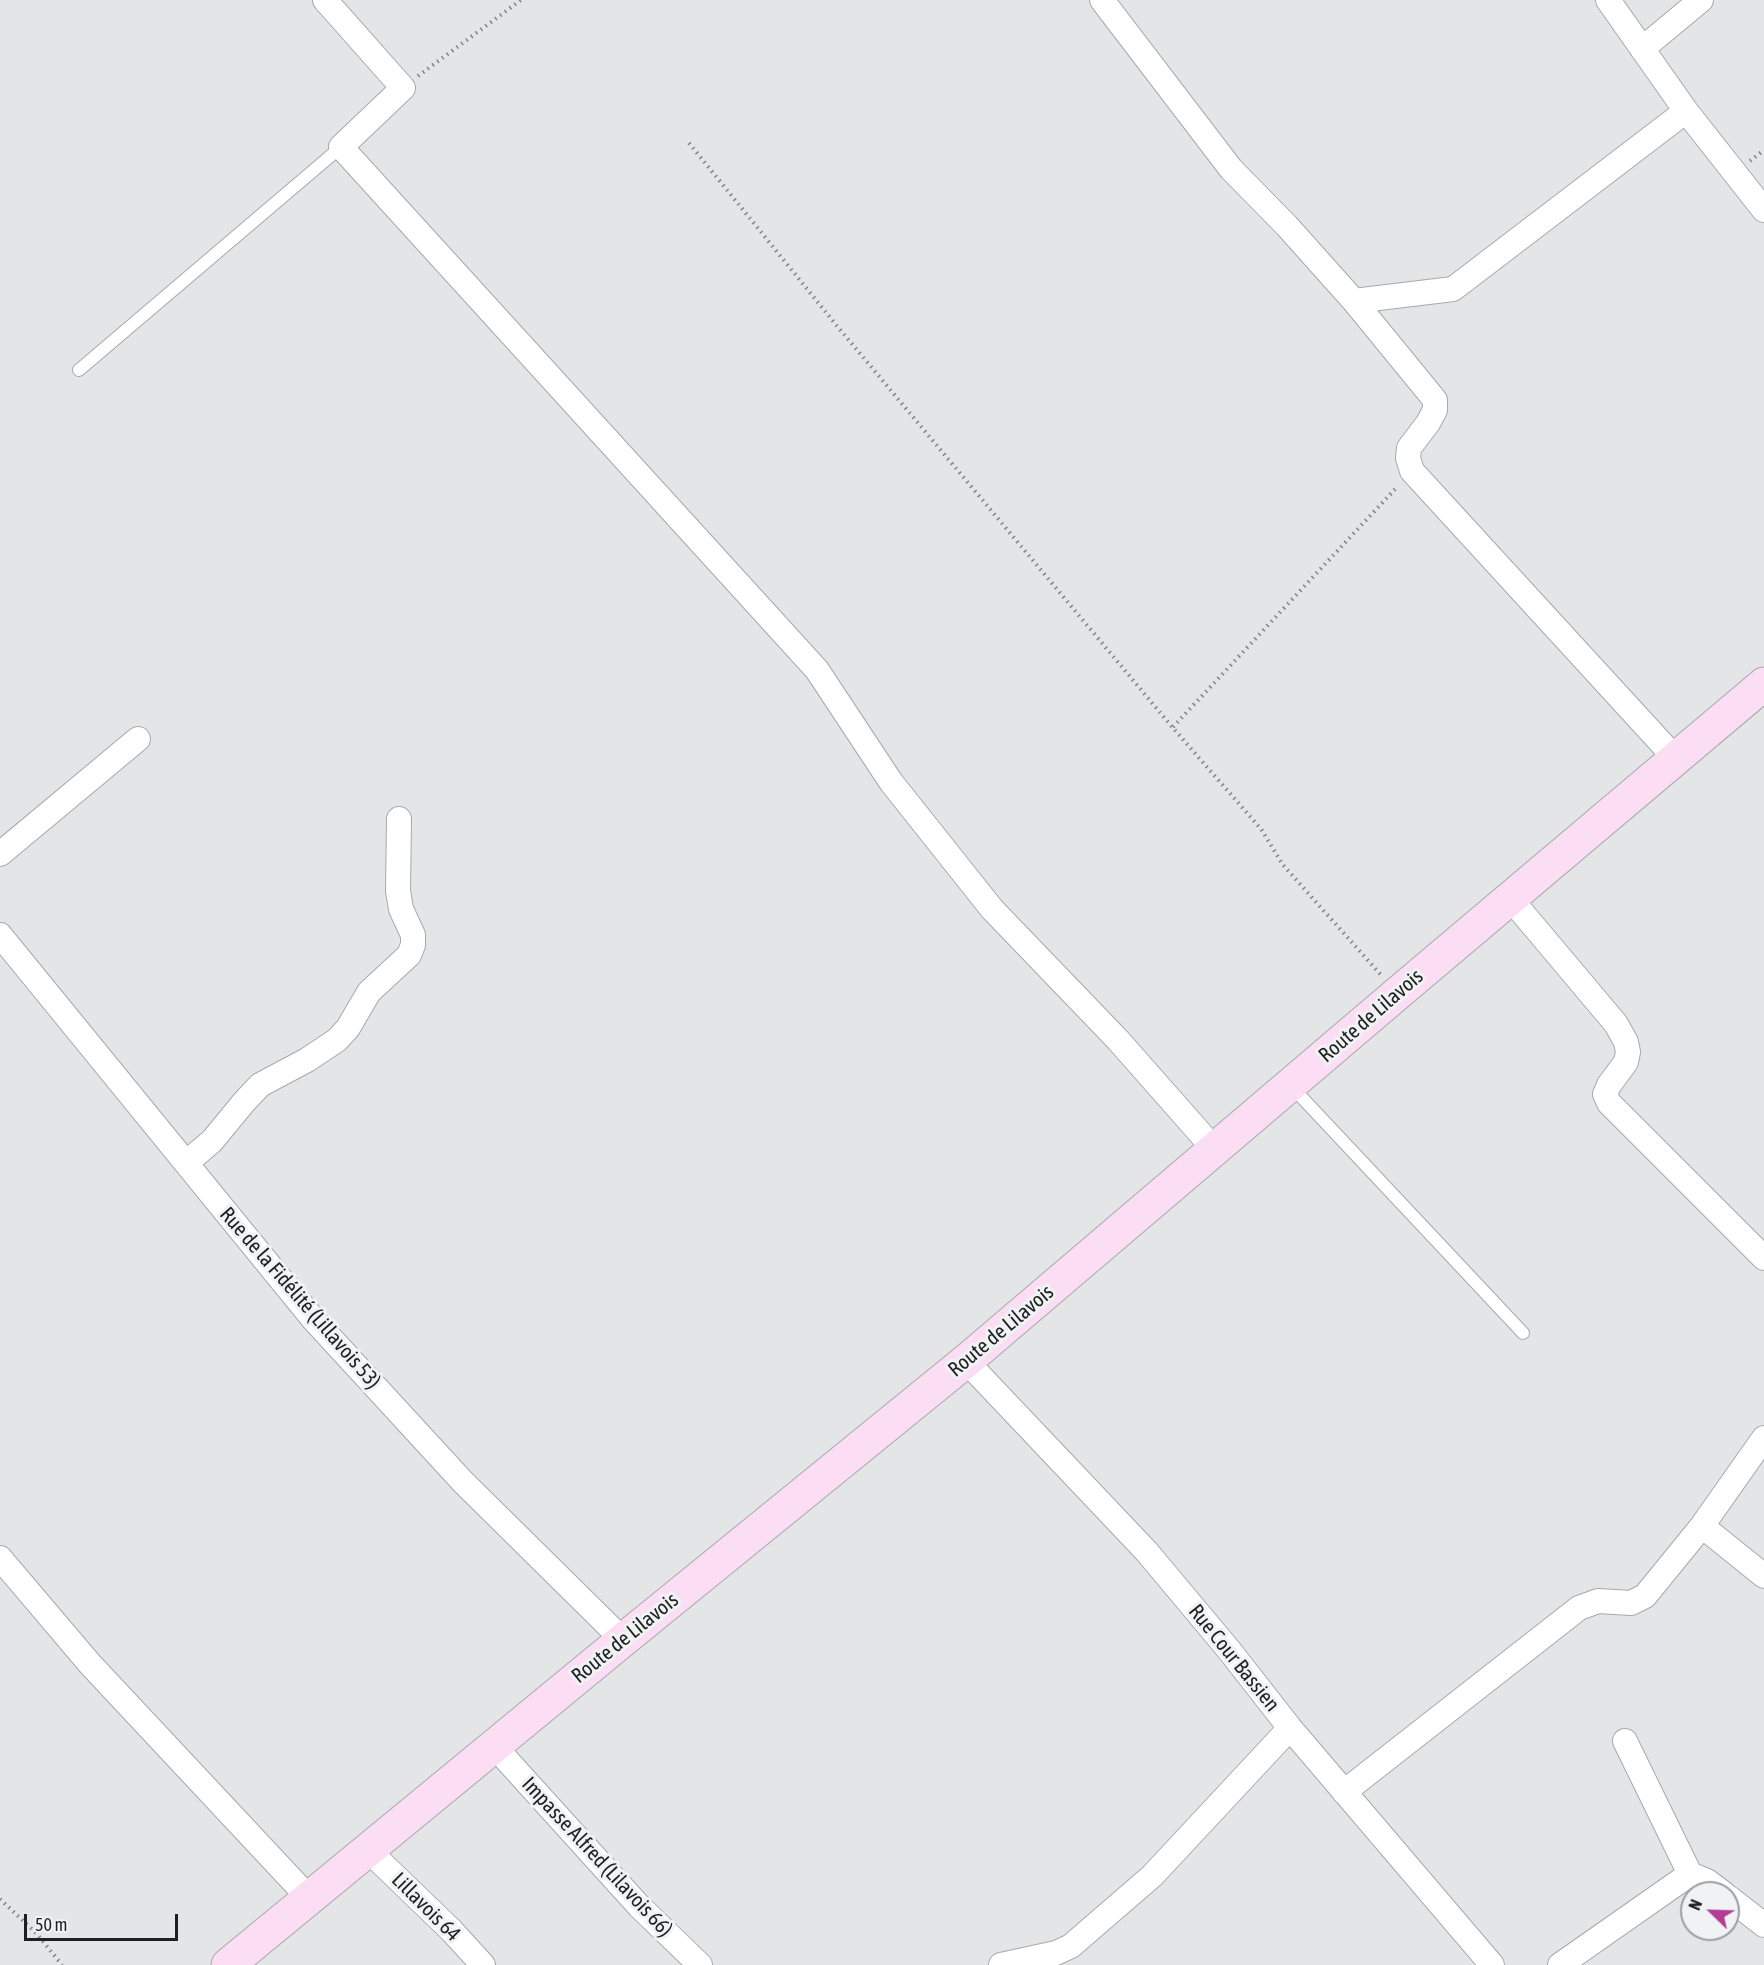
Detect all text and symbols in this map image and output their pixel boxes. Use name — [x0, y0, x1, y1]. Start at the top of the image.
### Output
street label: Route de Lilavois — [1314, 964, 1428, 1068]
street label: Rue de la Fidélité (Lillavois 53) — [214, 1202, 386, 1394]
street label: Route de Lilavois — [943, 1280, 1059, 1382]
street label: Route de Lilavois — [567, 1587, 683, 1689]
street label: Rue Cour Bassien — [1183, 1599, 1285, 1717]
street label: Impasse Alfred (Lilavois 66) — [516, 1772, 678, 1942]
street label: Lillavois 64 — [386, 1867, 466, 1947]
north arrow — [1680, 1881, 1740, 1941]
text: N — [1685, 1897, 1705, 1913]
scale bar — [27, 1902, 182, 1940]
text: 50 m — [35, 1914, 67, 1935]

